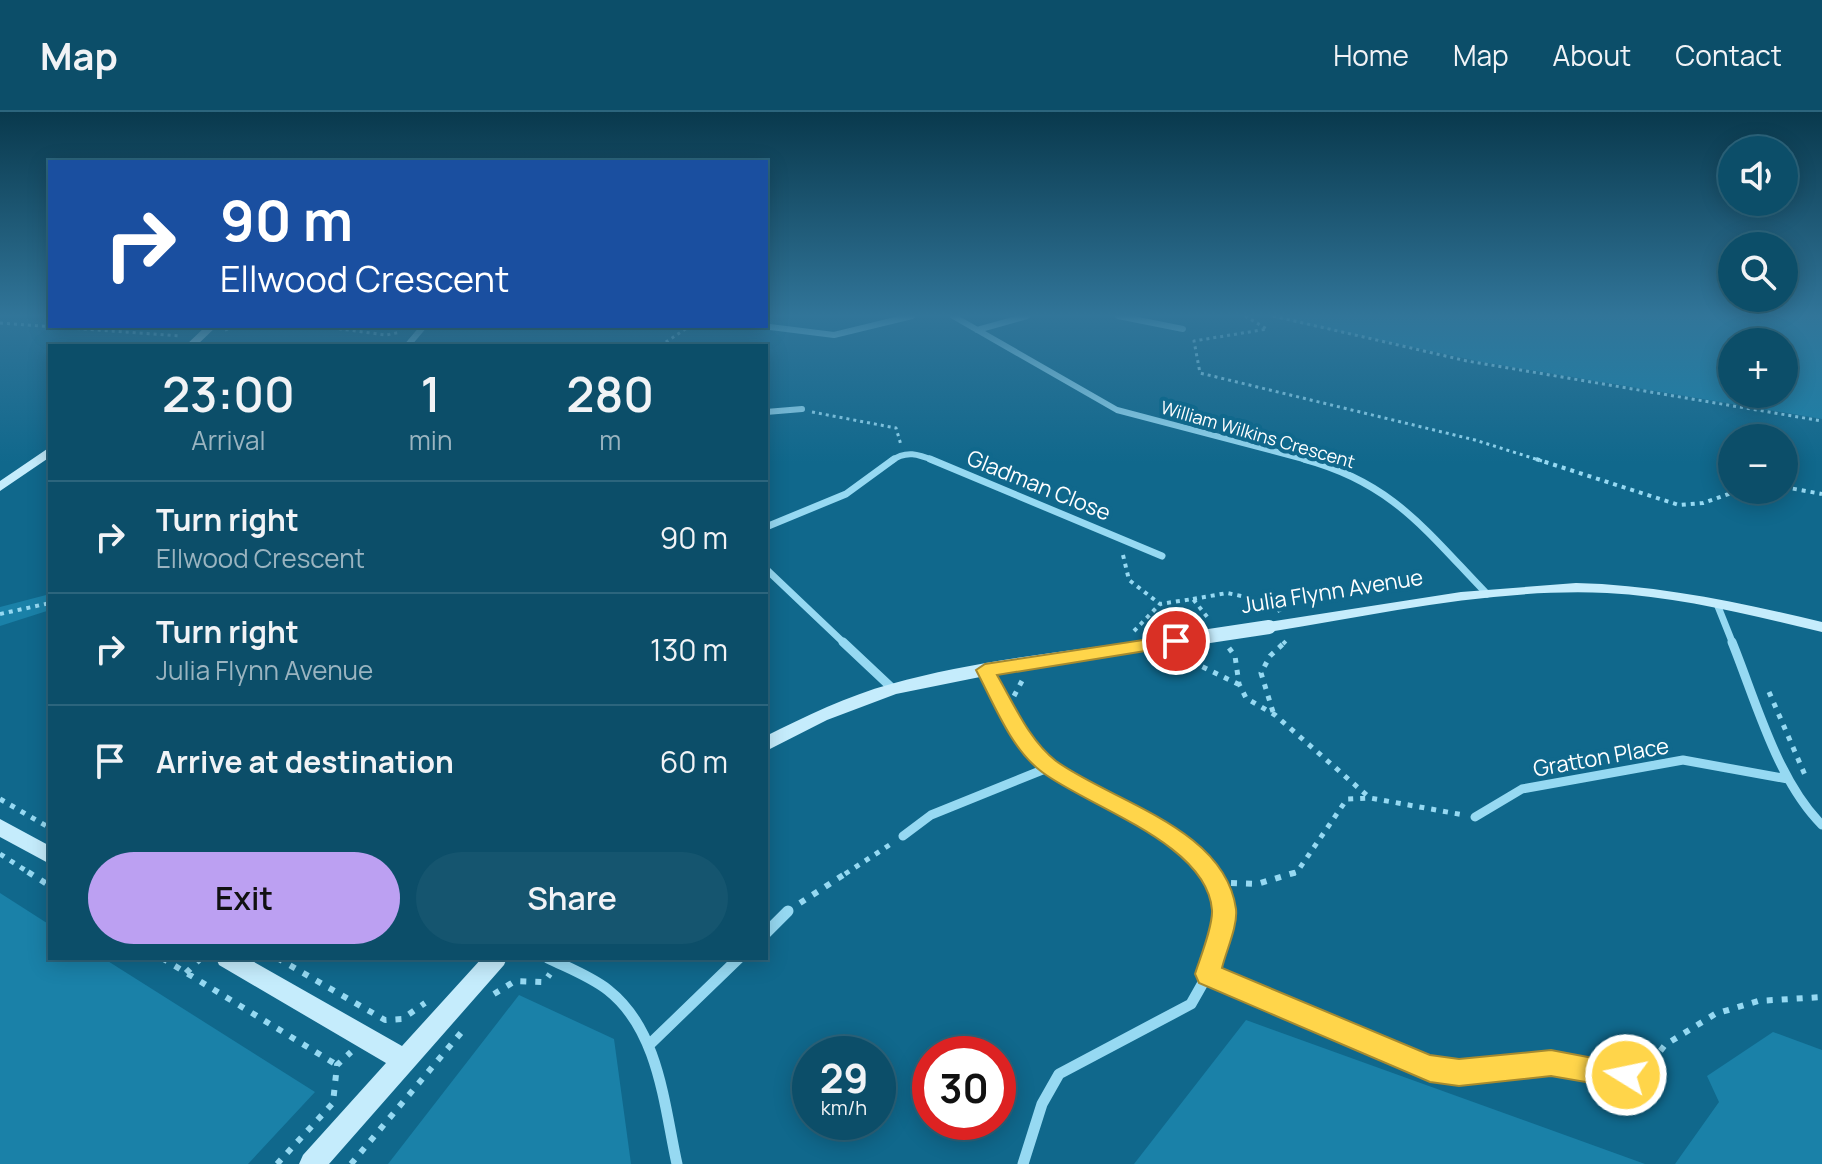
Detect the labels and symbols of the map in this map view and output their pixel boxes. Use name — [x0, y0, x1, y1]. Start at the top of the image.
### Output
street label: William Wilkins Crescent — [1158, 395, 1358, 473]
street label: Gladman Close — [963, 443, 1115, 528]
street label: Julia Flynn Avenue — [1239, 562, 1425, 620]
pin — [1142, 607, 1210, 675]
street label: Gratton Place — [1531, 730, 1671, 784]
position arrow — [1584, 1033, 1668, 1117]
speed limit sign: 30 — [912, 1036, 1016, 1140]

